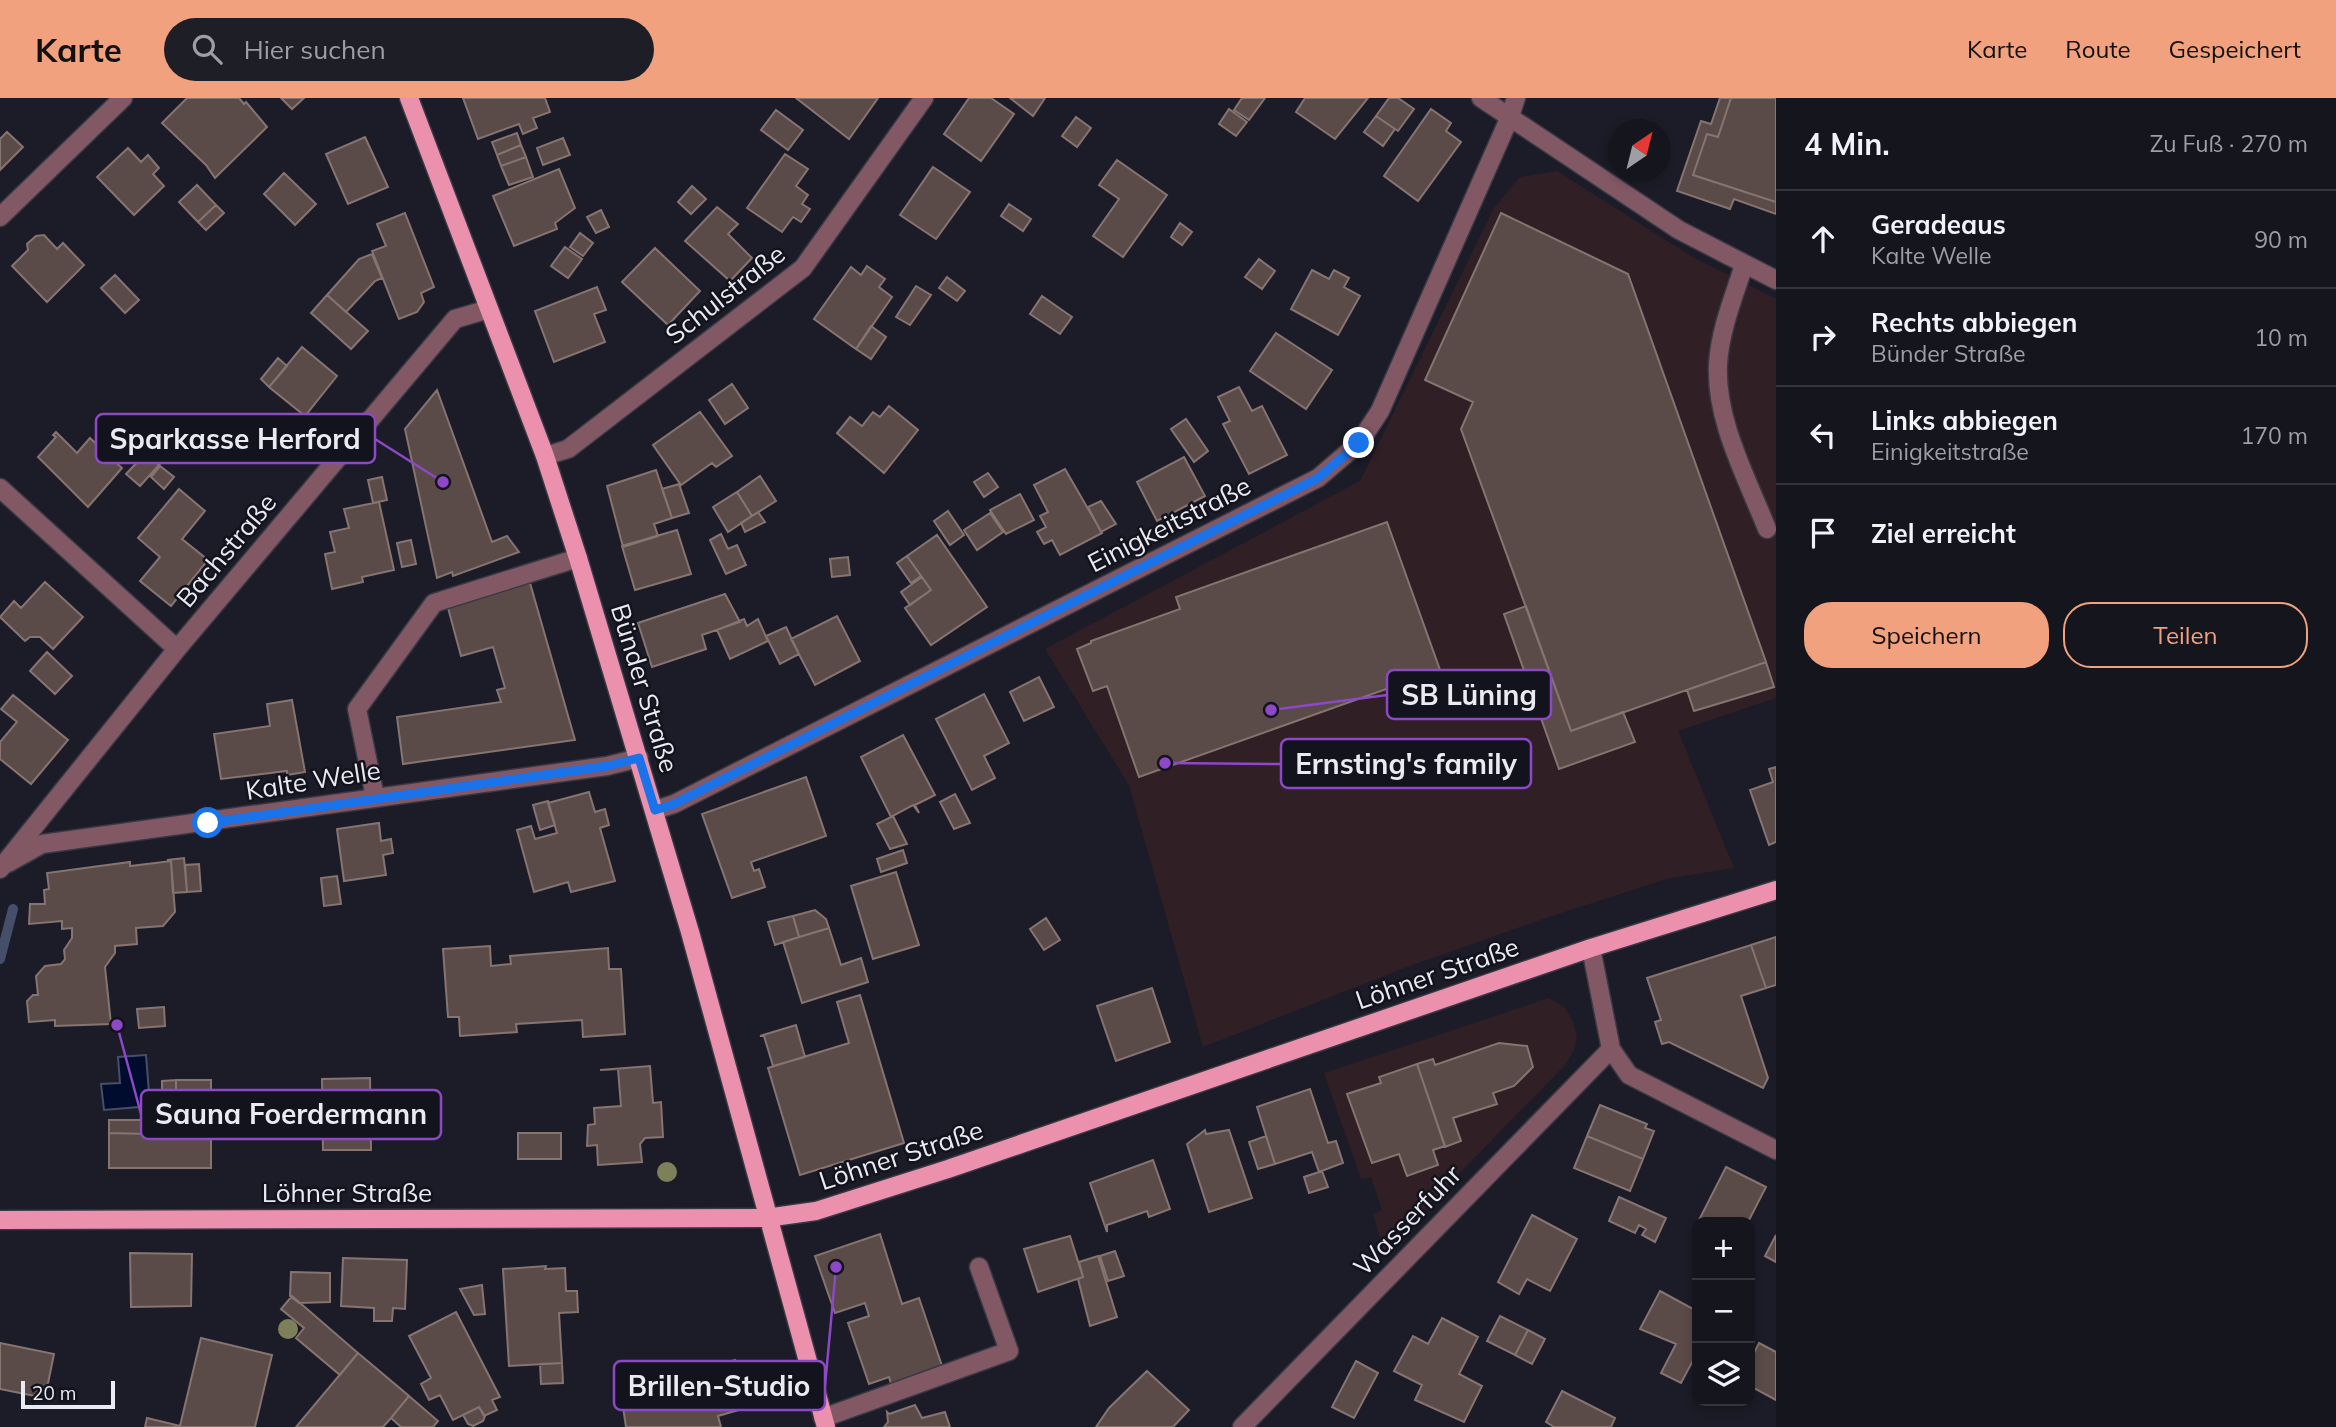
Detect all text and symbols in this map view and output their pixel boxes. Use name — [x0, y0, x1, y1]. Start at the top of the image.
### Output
search box — [164, 18, 654, 81]
text: Karte — [35, 29, 122, 70]
icon: search — [188, 30, 226, 68]
text: Hier suchen — [244, 33, 386, 66]
text: Karte — [1967, 34, 2027, 64]
text: Route — [2065, 34, 2131, 64]
text: Gespeichert — [2169, 34, 2301, 64]
north arrow — [1608, 119, 1671, 182]
text: 4 Min. — [1804, 125, 1890, 163]
text: Zu Fuß · 270 m — [2150, 129, 2308, 158]
text: Geradeaus — [1871, 208, 2006, 241]
icon: ahead — [1804, 220, 1842, 258]
text: 90 m — [2254, 225, 2308, 254]
street label: Schulstraße — [659, 237, 791, 351]
text: Kalte Welle — [1871, 241, 1992, 270]
text: Rechts abbiegen — [1871, 306, 2077, 339]
icon: right — [1804, 318, 1842, 356]
text: 10 m — [2254, 323, 2308, 352]
text: Bünder Straße — [1871, 339, 2026, 368]
text: Links abbiegen — [1871, 404, 2058, 437]
callout: Sparkasse Herford — [96, 414, 375, 463]
icon: left — [1804, 416, 1842, 454]
text: Sparkasse Herford — [110, 421, 361, 456]
text: 170 m — [2240, 421, 2308, 450]
route end — [1343, 427, 1374, 458]
text: Einigkeitstraße — [1871, 437, 2029, 466]
street label: Einigkeitstraße — [1082, 469, 1256, 579]
street label: Bachstraße — [169, 486, 283, 614]
icon: arrive — [1804, 514, 1842, 552]
text: Ziel erreicht — [1871, 517, 2016, 550]
street label: Bünder Straße — [604, 600, 686, 776]
button: Speichern — [1804, 602, 2049, 668]
button: Teilen — [2063, 602, 2308, 668]
callout: SB Lüning — [1387, 670, 1551, 719]
text: SB Lüning — [1401, 677, 1537, 712]
callout: Ernsting's family — [1281, 739, 1531, 788]
text: Ernsting's family — [1295, 746, 1518, 781]
street label: Kalte Welle — [243, 753, 383, 807]
route start — [192, 807, 223, 838]
street label: Löhner Straße — [1351, 930, 1523, 1016]
callout: Sauna Foerdermann — [141, 1090, 441, 1139]
text: Sauna Foerdermann — [155, 1096, 427, 1131]
street label: Löhner Straße — [815, 1113, 987, 1197]
street label: Wasserfuhr — [1346, 1157, 1468, 1282]
street label: Löhner Straße — [262, 1176, 432, 1209]
map controls — [1692, 1217, 1755, 1406]
button: + — [1692, 1217, 1755, 1280]
button: − — [1692, 1280, 1755, 1343]
button: layers — [1692, 1343, 1755, 1406]
callout: Brillen-Studio — [614, 1361, 825, 1410]
text: Brillen-Studio — [628, 1368, 810, 1403]
scale bar — [21, 1378, 116, 1410]
text: 20 m — [32, 1381, 76, 1405]

